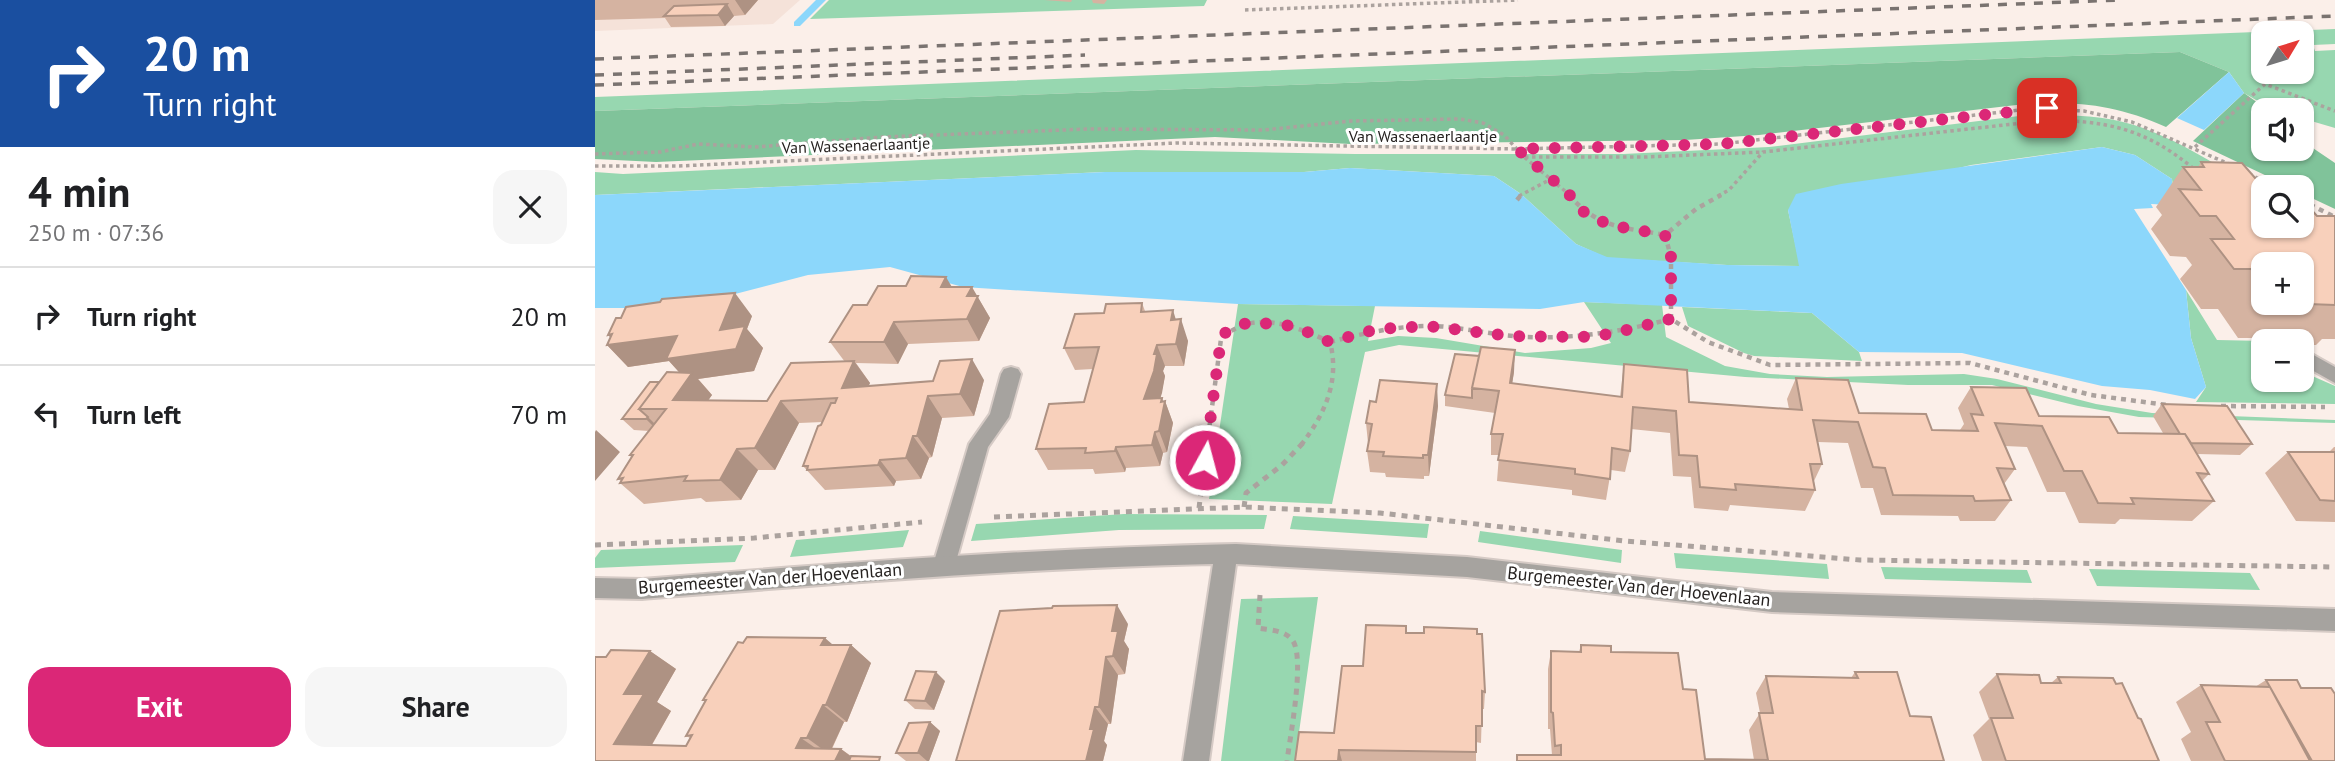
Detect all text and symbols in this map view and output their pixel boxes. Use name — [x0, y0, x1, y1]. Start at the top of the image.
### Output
text: 20 m — [143, 21, 250, 85]
north arrow — [2251, 21, 2313, 84]
map controls — [2251, 21, 2314, 392]
icon: right — [28, 28, 119, 119]
pin — [2017, 78, 2077, 138]
text: Turn right — [143, 83, 277, 125]
icon: arrive — [2028, 89, 2066, 127]
button: sound — [2251, 98, 2314, 161]
street label: Van Wassenaerlaantje — [1348, 126, 1497, 146]
street label: Van Wassenaerlaantje — [780, 132, 931, 158]
text: 4 min — [28, 164, 130, 219]
button: close — [493, 170, 567, 244]
button: search — [2251, 175, 2314, 238]
text: 250 m · 07:36 — [28, 218, 164, 247]
button: + — [2251, 252, 2314, 315]
icon: right — [28, 297, 66, 335]
text: Turn right — [87, 300, 196, 333]
text: 20 m — [511, 300, 567, 333]
button: − — [2251, 329, 2314, 392]
icon: left — [28, 395, 66, 433]
text: Turn left — [87, 398, 181, 431]
text: 70 m — [511, 398, 567, 431]
position arrow — [1168, 423, 1242, 497]
street label: Burgemeester Van der Hoevenlaan — [637, 557, 903, 599]
street label: Burgemeester Van der Hoevenlaan — [1506, 561, 1772, 611]
button: Exit — [28, 667, 291, 747]
button: Share — [305, 667, 567, 747]

